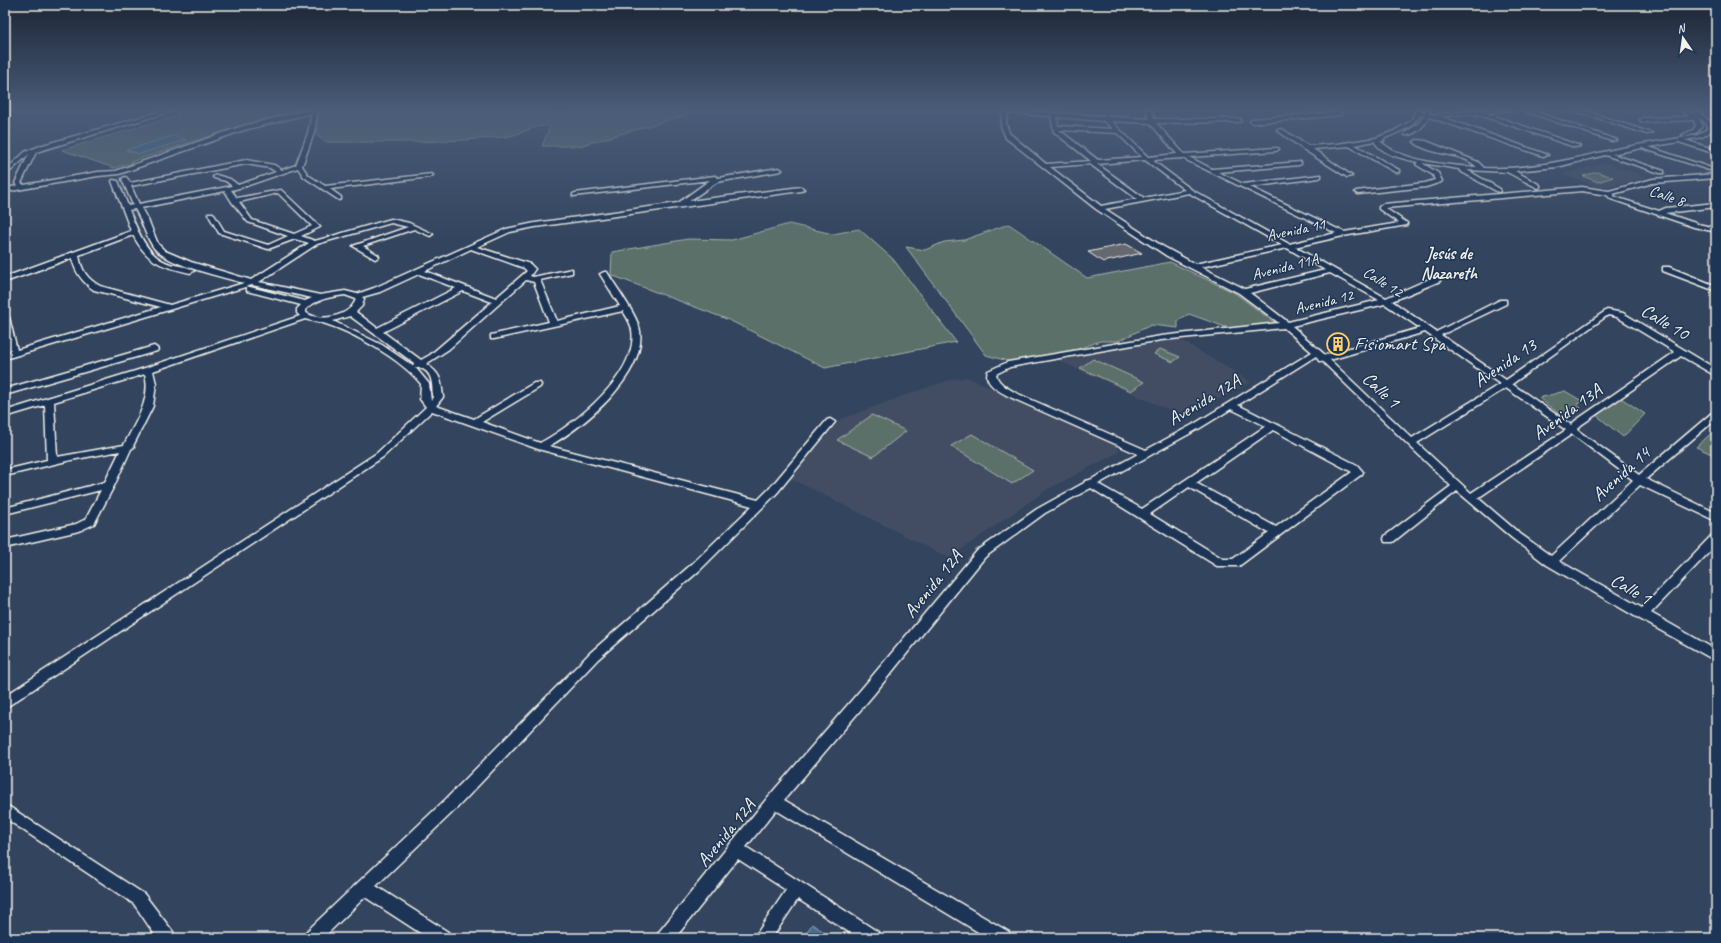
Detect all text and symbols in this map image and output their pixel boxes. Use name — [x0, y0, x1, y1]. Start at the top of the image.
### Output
north arrow — [1663, 18, 1703, 58]
text: N — [1676, 20, 1688, 36]
street label: Calle 8 — [1647, 181, 1689, 212]
street label: Avenida 11 — [1265, 214, 1328, 246]
district label: Jesús de Nazareth — [1421, 243, 1478, 284]
street label: Avenida 11A — [1250, 249, 1321, 285]
street label: Calle 12 — [1359, 262, 1408, 303]
street label: Avenida 12 — [1293, 285, 1357, 319]
street label: Calle 10 — [1637, 298, 1695, 346]
building icon: Fisiomart Spa — [1325, 331, 1351, 357]
place label: Fisiomart Spa — [1354, 332, 1446, 356]
street label: Avenida 13 — [1469, 332, 1542, 393]
street label: Calle 1 — [1357, 367, 1406, 414]
street label: Avenida 12A — [1163, 368, 1246, 431]
street label: Avenida 13A — [1527, 378, 1608, 445]
street label: Avenida 14 — [1587, 440, 1657, 507]
street label: Avenida 12A — [898, 544, 969, 623]
street label: Calle 1 — [1606, 568, 1657, 611]
street label: Avenida 12A — [691, 793, 762, 872]

